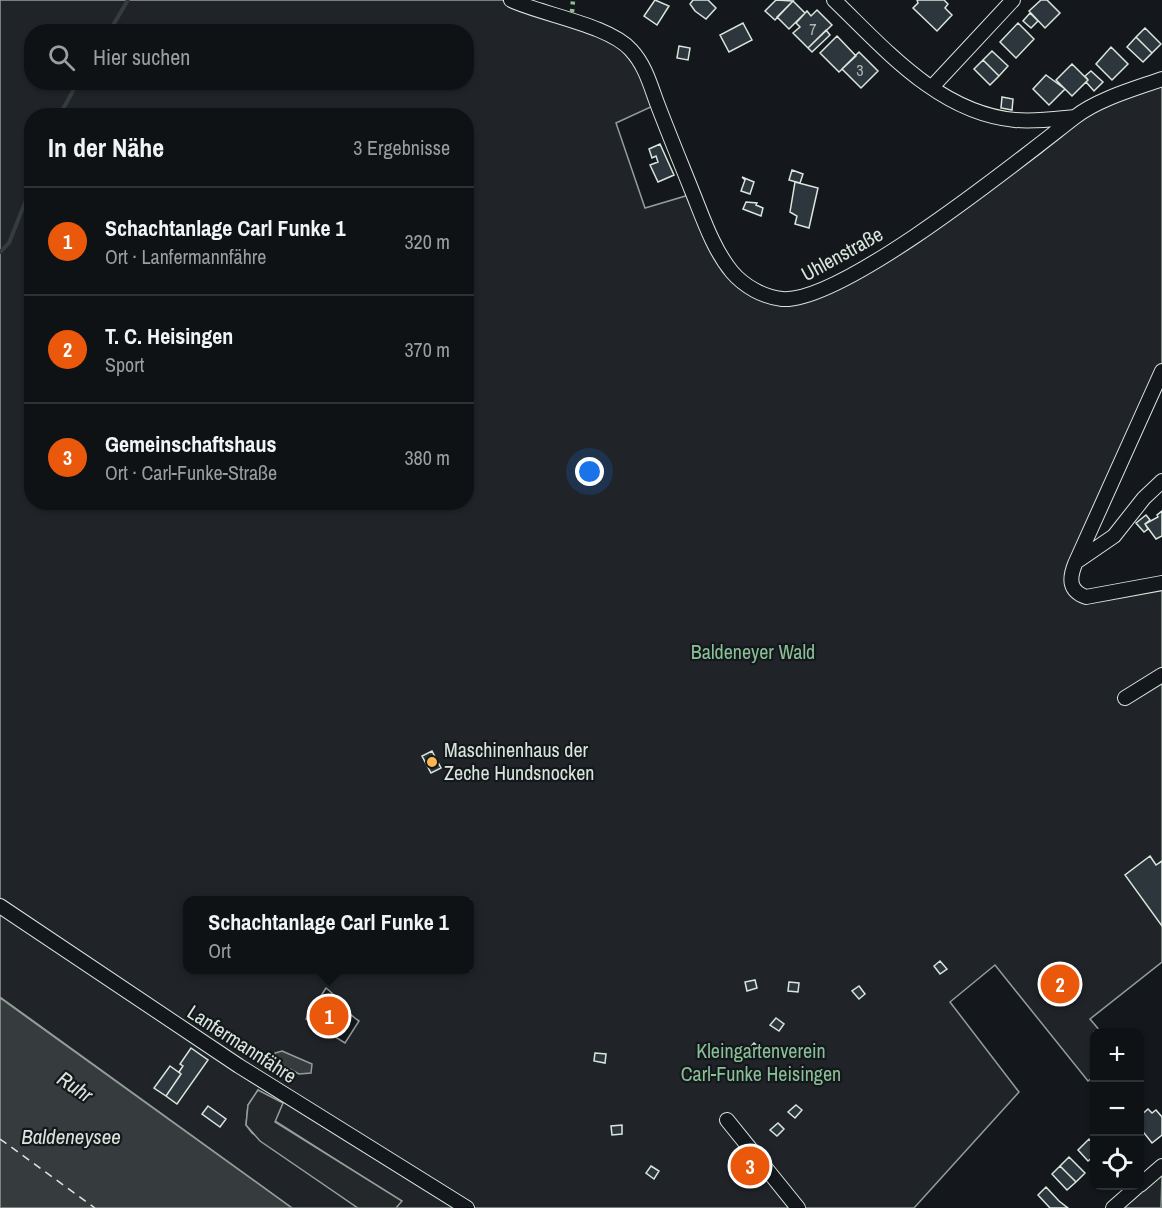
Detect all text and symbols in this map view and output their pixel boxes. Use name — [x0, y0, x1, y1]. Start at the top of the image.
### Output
house number: 7 — [809, 18, 817, 40]
search box — [24, 24, 474, 90]
icon: search — [45, 41, 78, 74]
text: Hier suchen — [93, 42, 190, 72]
house number: 3 — [856, 59, 864, 81]
text: In der Nähe — [48, 130, 164, 165]
text: 3 Ergebnisse — [353, 134, 450, 161]
text: Schachtanlage Carl Funke 1 — [105, 213, 346, 243]
street label: Uhlenstraße — [796, 220, 887, 287]
text: 1 — [63, 228, 72, 255]
text: 320 m — [404, 228, 450, 255]
text: Ort · Lanfermannfähre — [105, 243, 266, 270]
text: T. C. Heisingen — [105, 321, 233, 351]
text: 2 — [63, 336, 72, 363]
text: 370 m — [404, 336, 450, 363]
text: Sport — [105, 351, 144, 378]
text: Gemeinschaftshaus — [105, 429, 276, 459]
text: 3 — [63, 444, 72, 471]
text: 380 m — [404, 444, 450, 471]
your location — [575, 457, 604, 486]
text: Ort · Carl-Funke-Straße — [105, 459, 277, 486]
park label: Baldeneyer Wald — [691, 638, 815, 665]
place label: Maschinenhaus der Zeche Hundsnocken — [444, 736, 594, 786]
marker: Maschinenhaus der Zeche Hundsnocken — [425, 755, 439, 769]
popup — [183, 896, 474, 974]
text: Schachtanlage Carl Funke 1 — [208, 907, 449, 937]
text: Ort — [208, 937, 231, 964]
pin: 2 — [1040, 962, 1080, 1006]
pin: 1 — [310, 994, 348, 1038]
street label: Lanfermannfähre — [183, 998, 302, 1089]
map controls — [1090, 1028, 1144, 1190]
button: + — [1090, 1028, 1144, 1082]
park label: Kleingartenverein Carl-Funke Heisingen — [681, 1037, 841, 1087]
water label: Ruhr — [52, 1064, 100, 1110]
button: − — [1090, 1082, 1144, 1136]
water label: Baldeneysee — [21, 1122, 121, 1151]
button: locate — [1090, 1136, 1144, 1190]
pin: 3 — [730, 1144, 770, 1188]

